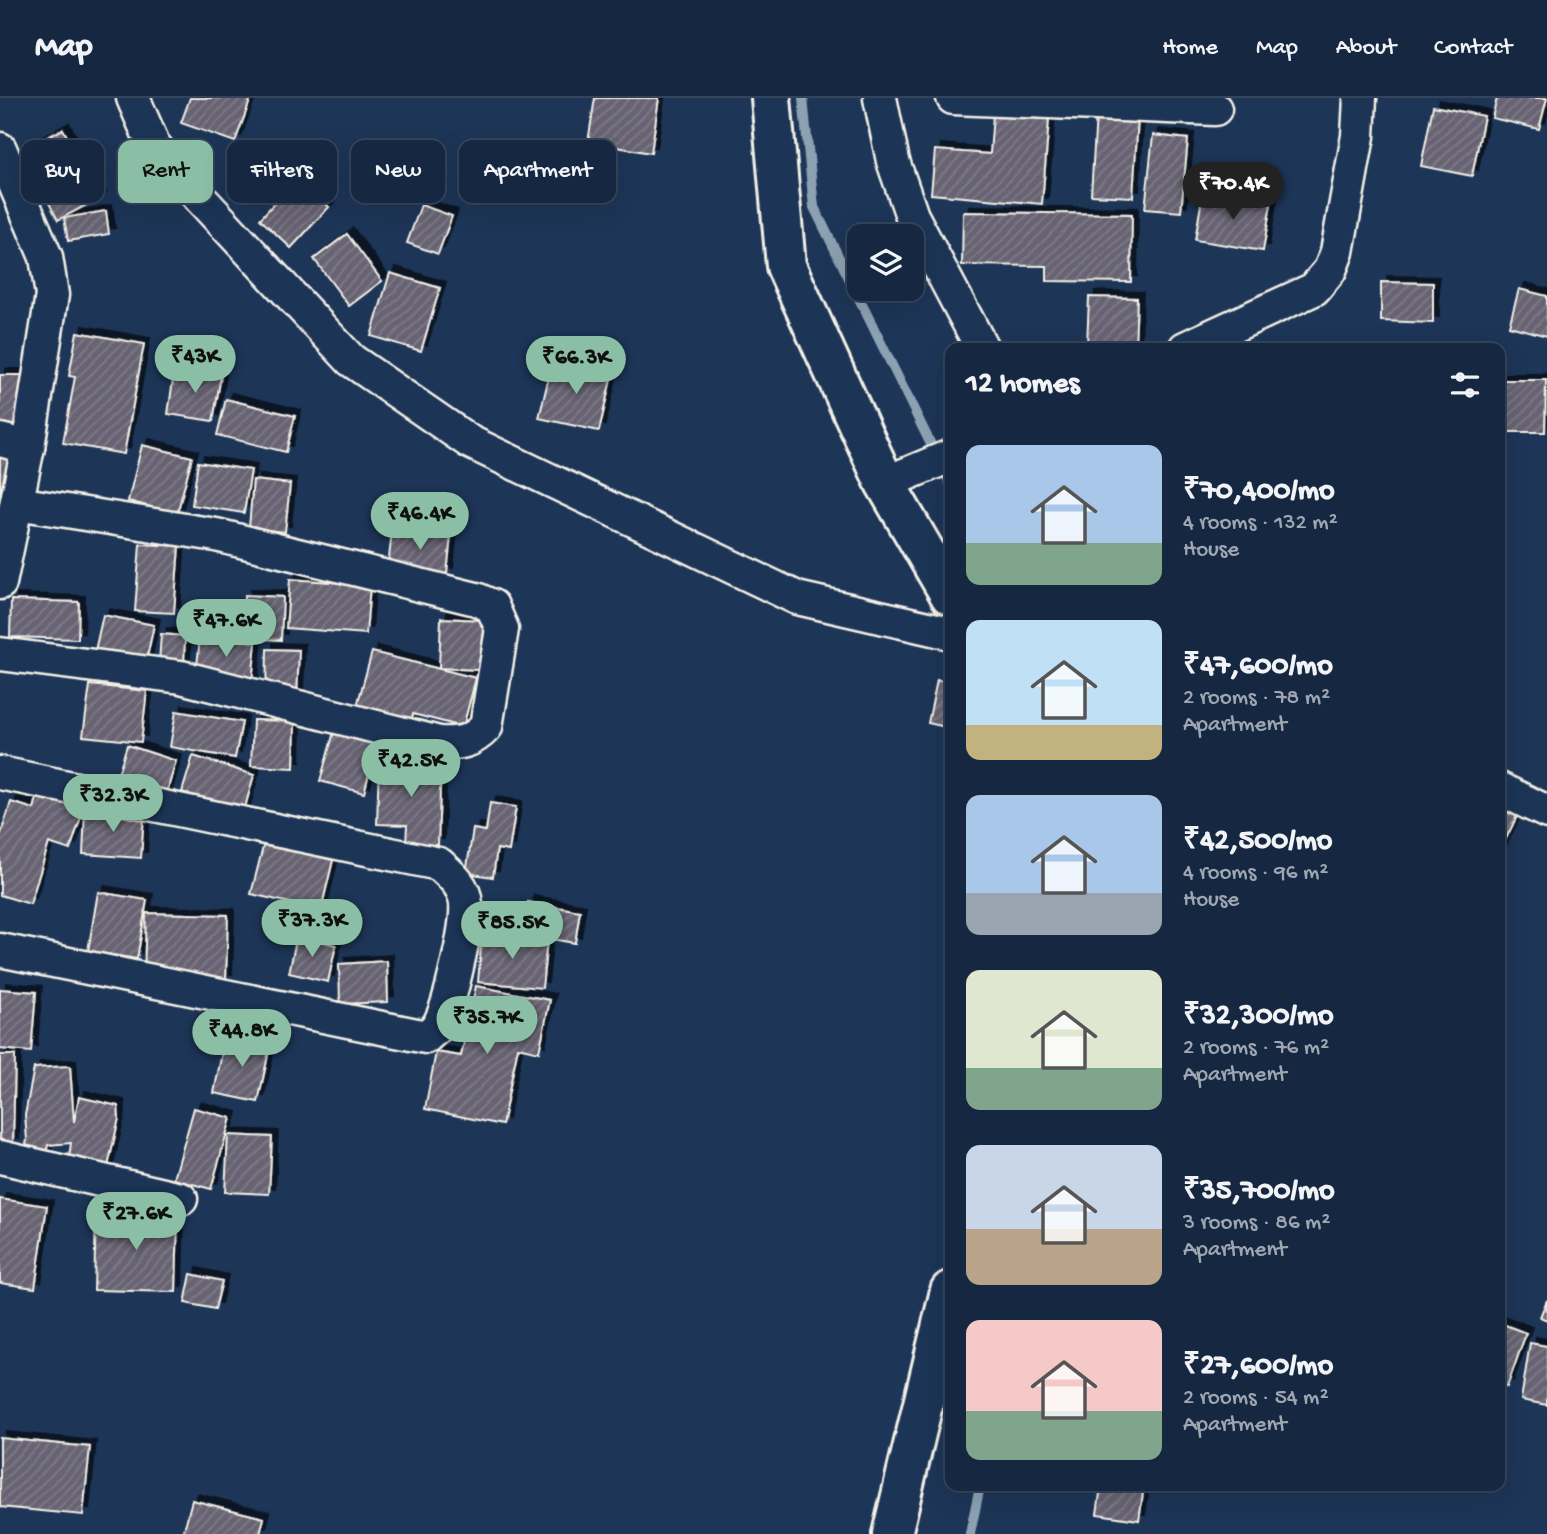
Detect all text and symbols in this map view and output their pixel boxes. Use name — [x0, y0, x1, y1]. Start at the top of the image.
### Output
text: Map — [35, 29, 92, 67]
text: Home — [1162, 34, 1218, 63]
text: Map — [1256, 34, 1298, 63]
text: About — [1336, 34, 1396, 63]
text: Contact — [1434, 34, 1512, 63]
chip: Buy — [21, 140, 104, 203]
chip: Rent — [118, 140, 213, 203]
chip: Filters — [227, 140, 337, 203]
chip: New — [351, 140, 445, 203]
chip: Apartment — [459, 140, 616, 203]
pin: ₹70.4K — [1176, 162, 1290, 222]
text: ₹70.4K — [1199, 171, 1267, 198]
map controls — [847, 224, 924, 301]
button: layers — [847, 224, 924, 301]
pin: ₹43K — [154, 336, 236, 395]
pin: ₹66.3K — [519, 336, 633, 396]
text: ₹43K — [171, 344, 219, 371]
text: ₹66.3K — [542, 345, 610, 372]
icon: filters — [1446, 366, 1484, 404]
text: 12 homes — [966, 368, 1079, 403]
icon: home — [1022, 473, 1106, 557]
text: ₹70,400/mo — [1183, 475, 1335, 510]
pin: ₹46.4K — [363, 492, 477, 552]
text: ₹46.4K — [387, 501, 453, 528]
text: 4 rooms · 132 m² — [1183, 510, 1338, 537]
text: House — [1183, 537, 1239, 564]
pin: ₹47.6K — [169, 600, 283, 659]
text: ₹47.6K — [192, 608, 260, 635]
icon: home — [1022, 648, 1106, 732]
text: ₹47,600/mo — [1183, 650, 1333, 685]
text: 2 rooms · 78 m² — [1183, 685, 1330, 712]
text: Apartment — [1183, 712, 1287, 739]
pin: ₹42.5K — [354, 740, 468, 799]
text: ₹42.5K — [377, 748, 445, 775]
pin: ₹32.3K — [56, 774, 170, 834]
text: ₹32.3K — [79, 783, 147, 810]
icon: home — [1022, 823, 1106, 907]
text: ₹42,500/mo — [1183, 825, 1332, 860]
text: 4 rooms · 96 m² — [1183, 860, 1328, 887]
text: House — [1183, 887, 1239, 914]
pin: ₹37.3K — [255, 900, 369, 959]
pin: ₹85.5K — [455, 902, 569, 961]
text: ₹37.3K — [278, 908, 346, 935]
text: ₹85.5K — [477, 910, 547, 937]
pin: ₹35.7K — [430, 996, 544, 1056]
icon: home — [1022, 998, 1106, 1082]
text: ₹32,300/mo — [1183, 1000, 1334, 1035]
text: ₹35.7K — [452, 1005, 522, 1032]
pin: ₹44.8K — [185, 1010, 299, 1069]
text: ₹44.8K — [208, 1018, 276, 1045]
text: 2 rooms · 76 m² — [1183, 1035, 1329, 1062]
text: Apartment — [1183, 1062, 1287, 1089]
icon: home — [1022, 1173, 1106, 1257]
text: ₹35,700/mo — [1183, 1175, 1335, 1210]
pin: ₹27.6K — [79, 1192, 193, 1252]
text: ₹27.6K — [102, 1201, 170, 1228]
text: 3 rooms · 86 m² — [1183, 1210, 1330, 1237]
text: Apartment — [1183, 1237, 1287, 1264]
icon: home — [1022, 1348, 1106, 1432]
text: ₹27,600/mo — [1183, 1350, 1333, 1385]
text: 2 rooms · 54 m² — [1183, 1385, 1329, 1412]
text: Apartment — [1183, 1412, 1287, 1439]

